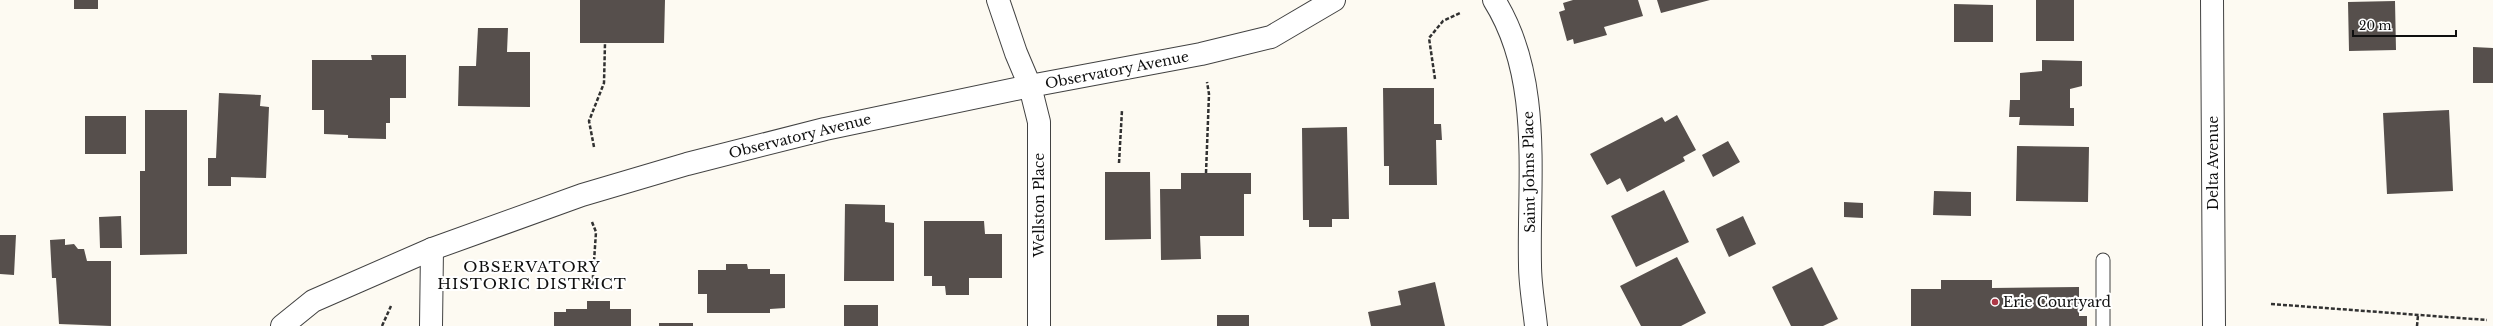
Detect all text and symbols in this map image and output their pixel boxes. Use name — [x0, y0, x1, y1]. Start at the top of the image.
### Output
scale bar — [2353, 12, 2456, 38]
text: 20 m — [2359, 18, 2391, 33]
street label: Observatory Avenue — [1044, 47, 1190, 93]
street label: Observatory Avenue — [727, 110, 873, 162]
street label: Saint Johns Place — [1519, 111, 1539, 233]
street label: Delta Avenue — [2204, 116, 2222, 210]
street label: Wellston Place — [1030, 153, 1048, 258]
district label: OBSERVATORY HISTORIC DISTRICT — [437, 257, 627, 293]
place label: Erie Courtyard — [2003, 293, 2111, 311]
marker: Erie Courtyard — [1990, 297, 2000, 307]

